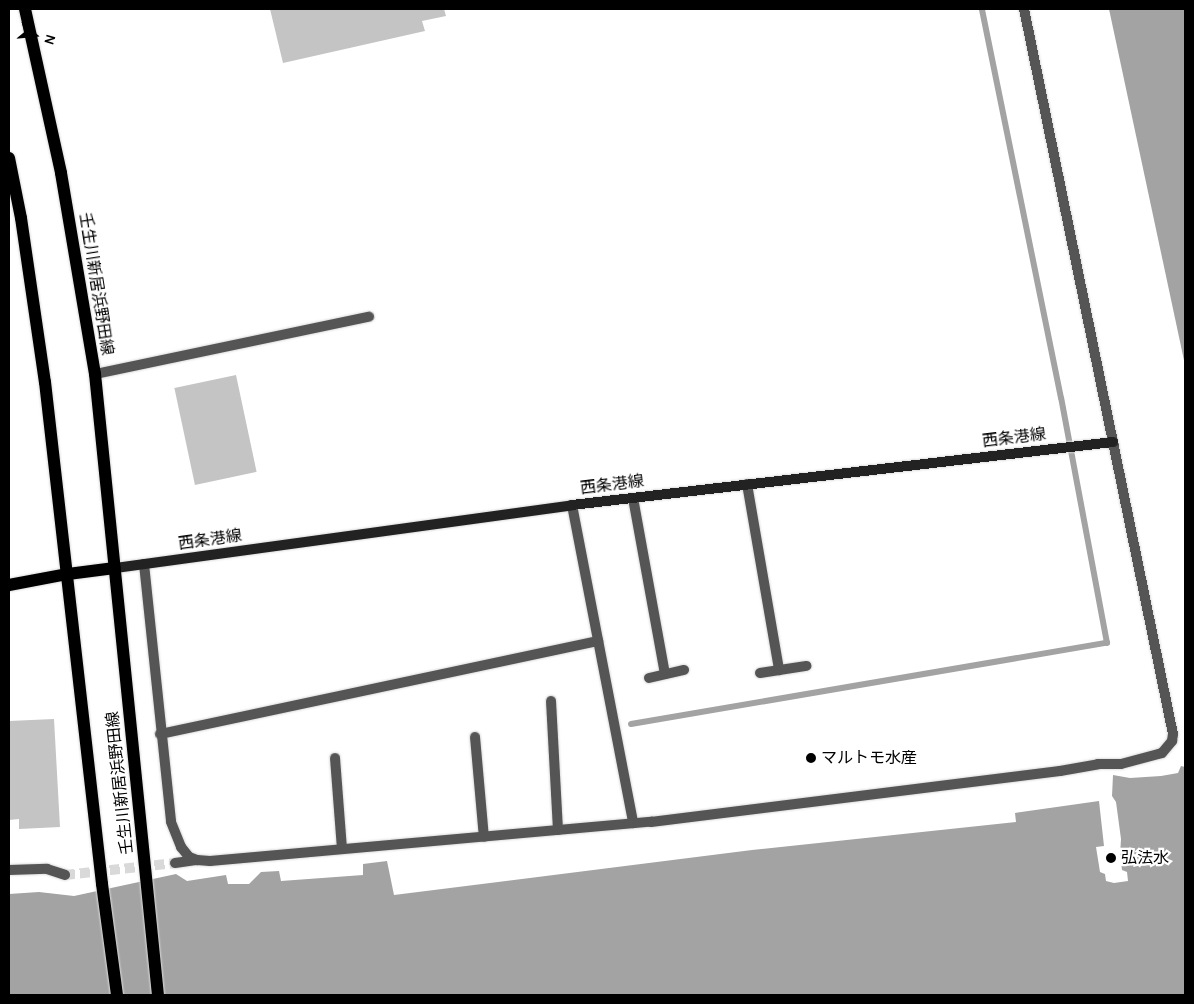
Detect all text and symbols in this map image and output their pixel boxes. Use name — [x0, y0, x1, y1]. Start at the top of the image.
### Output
north arrow — [10, 10, 60, 60]
text: N — [40, 32, 59, 47]
street label: 壬生川新居浜野田線 — [75, 211, 117, 357]
street label: 西条港線 — [981, 425, 1047, 451]
street label: 西条港線 — [579, 472, 645, 498]
street label: 西条港線 — [177, 526, 243, 554]
street label: 壬生川新居浜野田線 — [103, 710, 137, 856]
place label: マルトモ水産 — [821, 748, 917, 768]
marker: マルトモ水産 — [805, 752, 817, 764]
place label: 弘法水 — [1121, 848, 1169, 868]
marker: 弘法水 — [1105, 852, 1117, 864]

